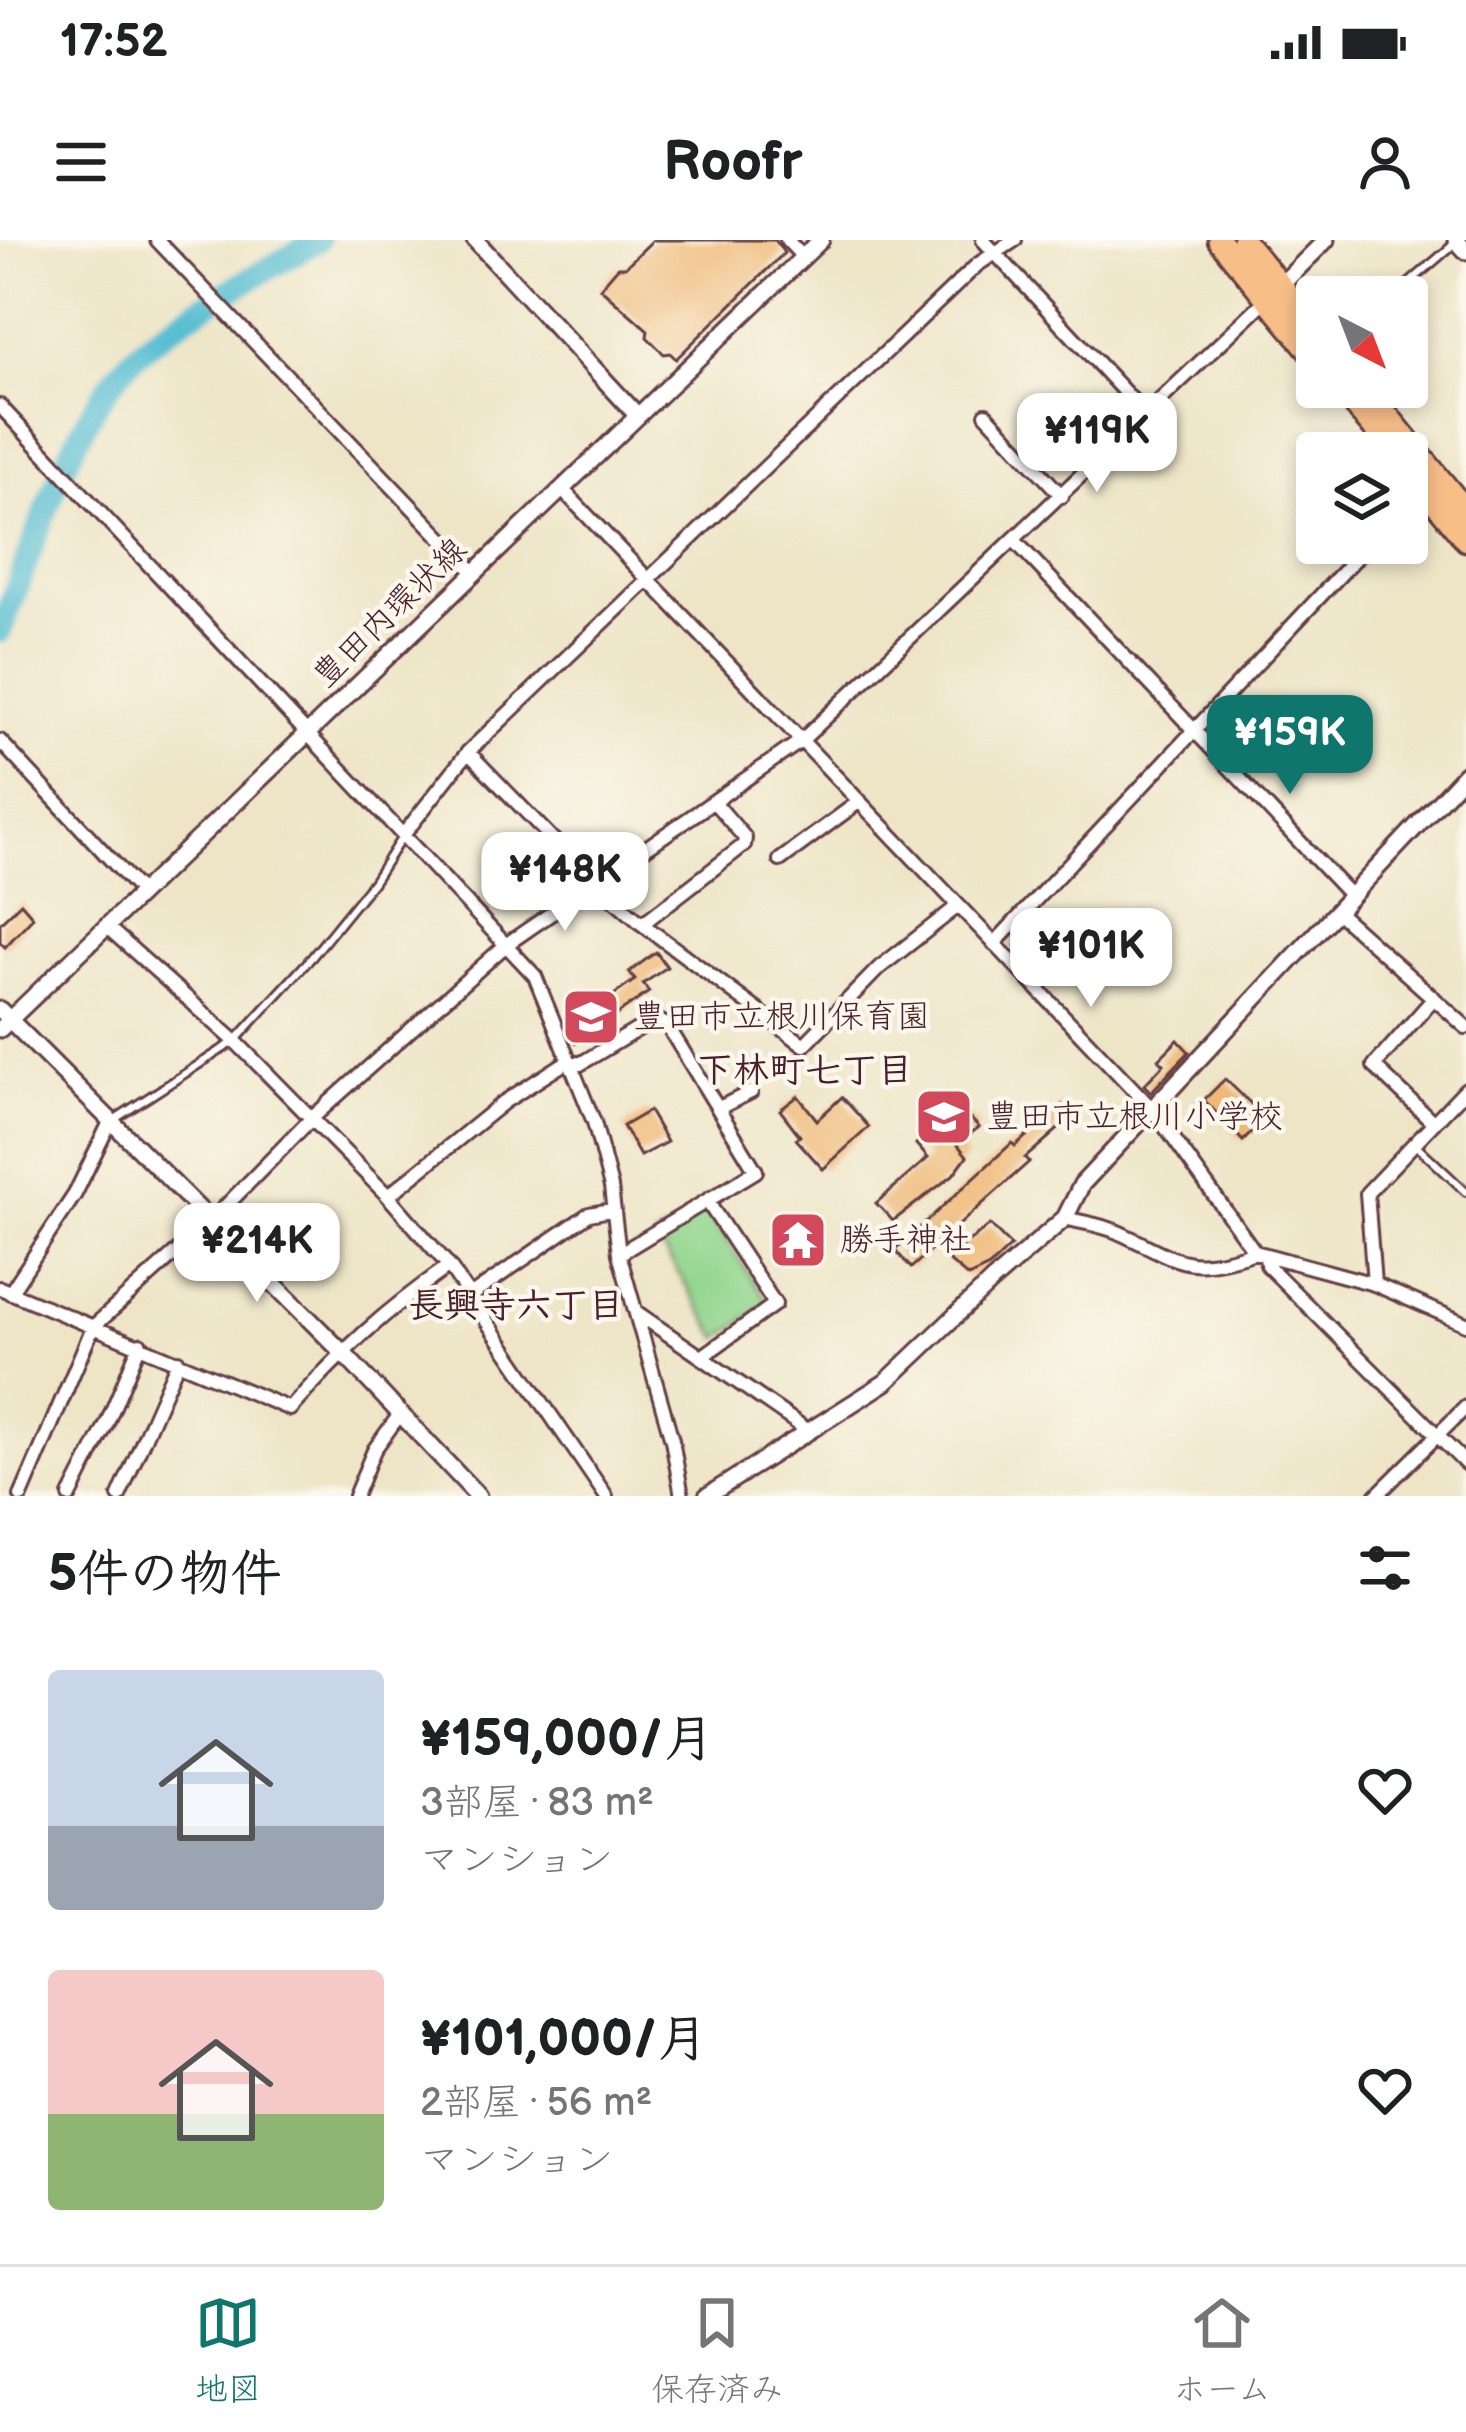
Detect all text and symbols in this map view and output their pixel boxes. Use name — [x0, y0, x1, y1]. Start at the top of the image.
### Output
text: 17:52 — [60, 15, 168, 70]
icon: menu — [48, 129, 114, 195]
icon: person — [1352, 129, 1418, 195]
text: Roofr — [663, 130, 803, 195]
north arrow — [1296, 276, 1428, 408]
map controls — [1296, 276, 1428, 564]
pin: ¥119K — [1013, 393, 1181, 495]
text: ¥119K — [1044, 408, 1150, 455]
button: layers — [1296, 432, 1428, 564]
street label: 豊田内環状線 — [305, 530, 475, 696]
pin: ¥159K — [1206, 695, 1374, 797]
text: ¥159K — [1234, 710, 1346, 757]
pin: ¥148K — [481, 832, 649, 934]
text: ¥148K — [508, 847, 622, 894]
pin: ¥101K — [1007, 908, 1175, 1010]
text: ¥101K — [1037, 923, 1145, 970]
school or university icon: 豊田市立根川保育園 — [560, 986, 622, 1048]
place label: 豊田市立根川保育園 — [633, 997, 930, 1037]
district label: 下林町七丁目 — [697, 1050, 913, 1093]
school or university icon: 豊田市立根川小学校 — [913, 1086, 975, 1148]
place label: 豊田市立根川小学校 — [986, 1097, 1283, 1137]
pin: ¥214K — [173, 1203, 341, 1305]
temple icon: 勝手神社 — [767, 1209, 829, 1271]
text: ¥214K — [201, 1218, 313, 1265]
place label: 勝手神社 — [840, 1220, 972, 1260]
district label: 長興寺六丁目 — [408, 1285, 624, 1328]
icon: filters — [1352, 1535, 1418, 1601]
text: 5件の物件 — [48, 1544, 281, 1605]
text: ¥159,000/月 — [420, 1709, 714, 1770]
icon: home — [144, 1718, 288, 1862]
icon: heart — [1352, 1757, 1418, 1823]
text: 3部屋 · 83 m² — [420, 1780, 654, 1827]
text: マンション — [420, 1837, 613, 1884]
text: ¥101,000/月 — [420, 2009, 708, 2070]
icon: home — [144, 2018, 288, 2162]
icon: heart — [1352, 2057, 1418, 2123]
text: 2部屋 · 56 m² — [420, 2080, 652, 2127]
text: マンション — [420, 2137, 613, 2184]
tab: 地図 — [195, 2290, 261, 2410]
tab: 保存済み — [651, 2290, 783, 2410]
tab: ホーム — [1173, 2290, 1271, 2410]

